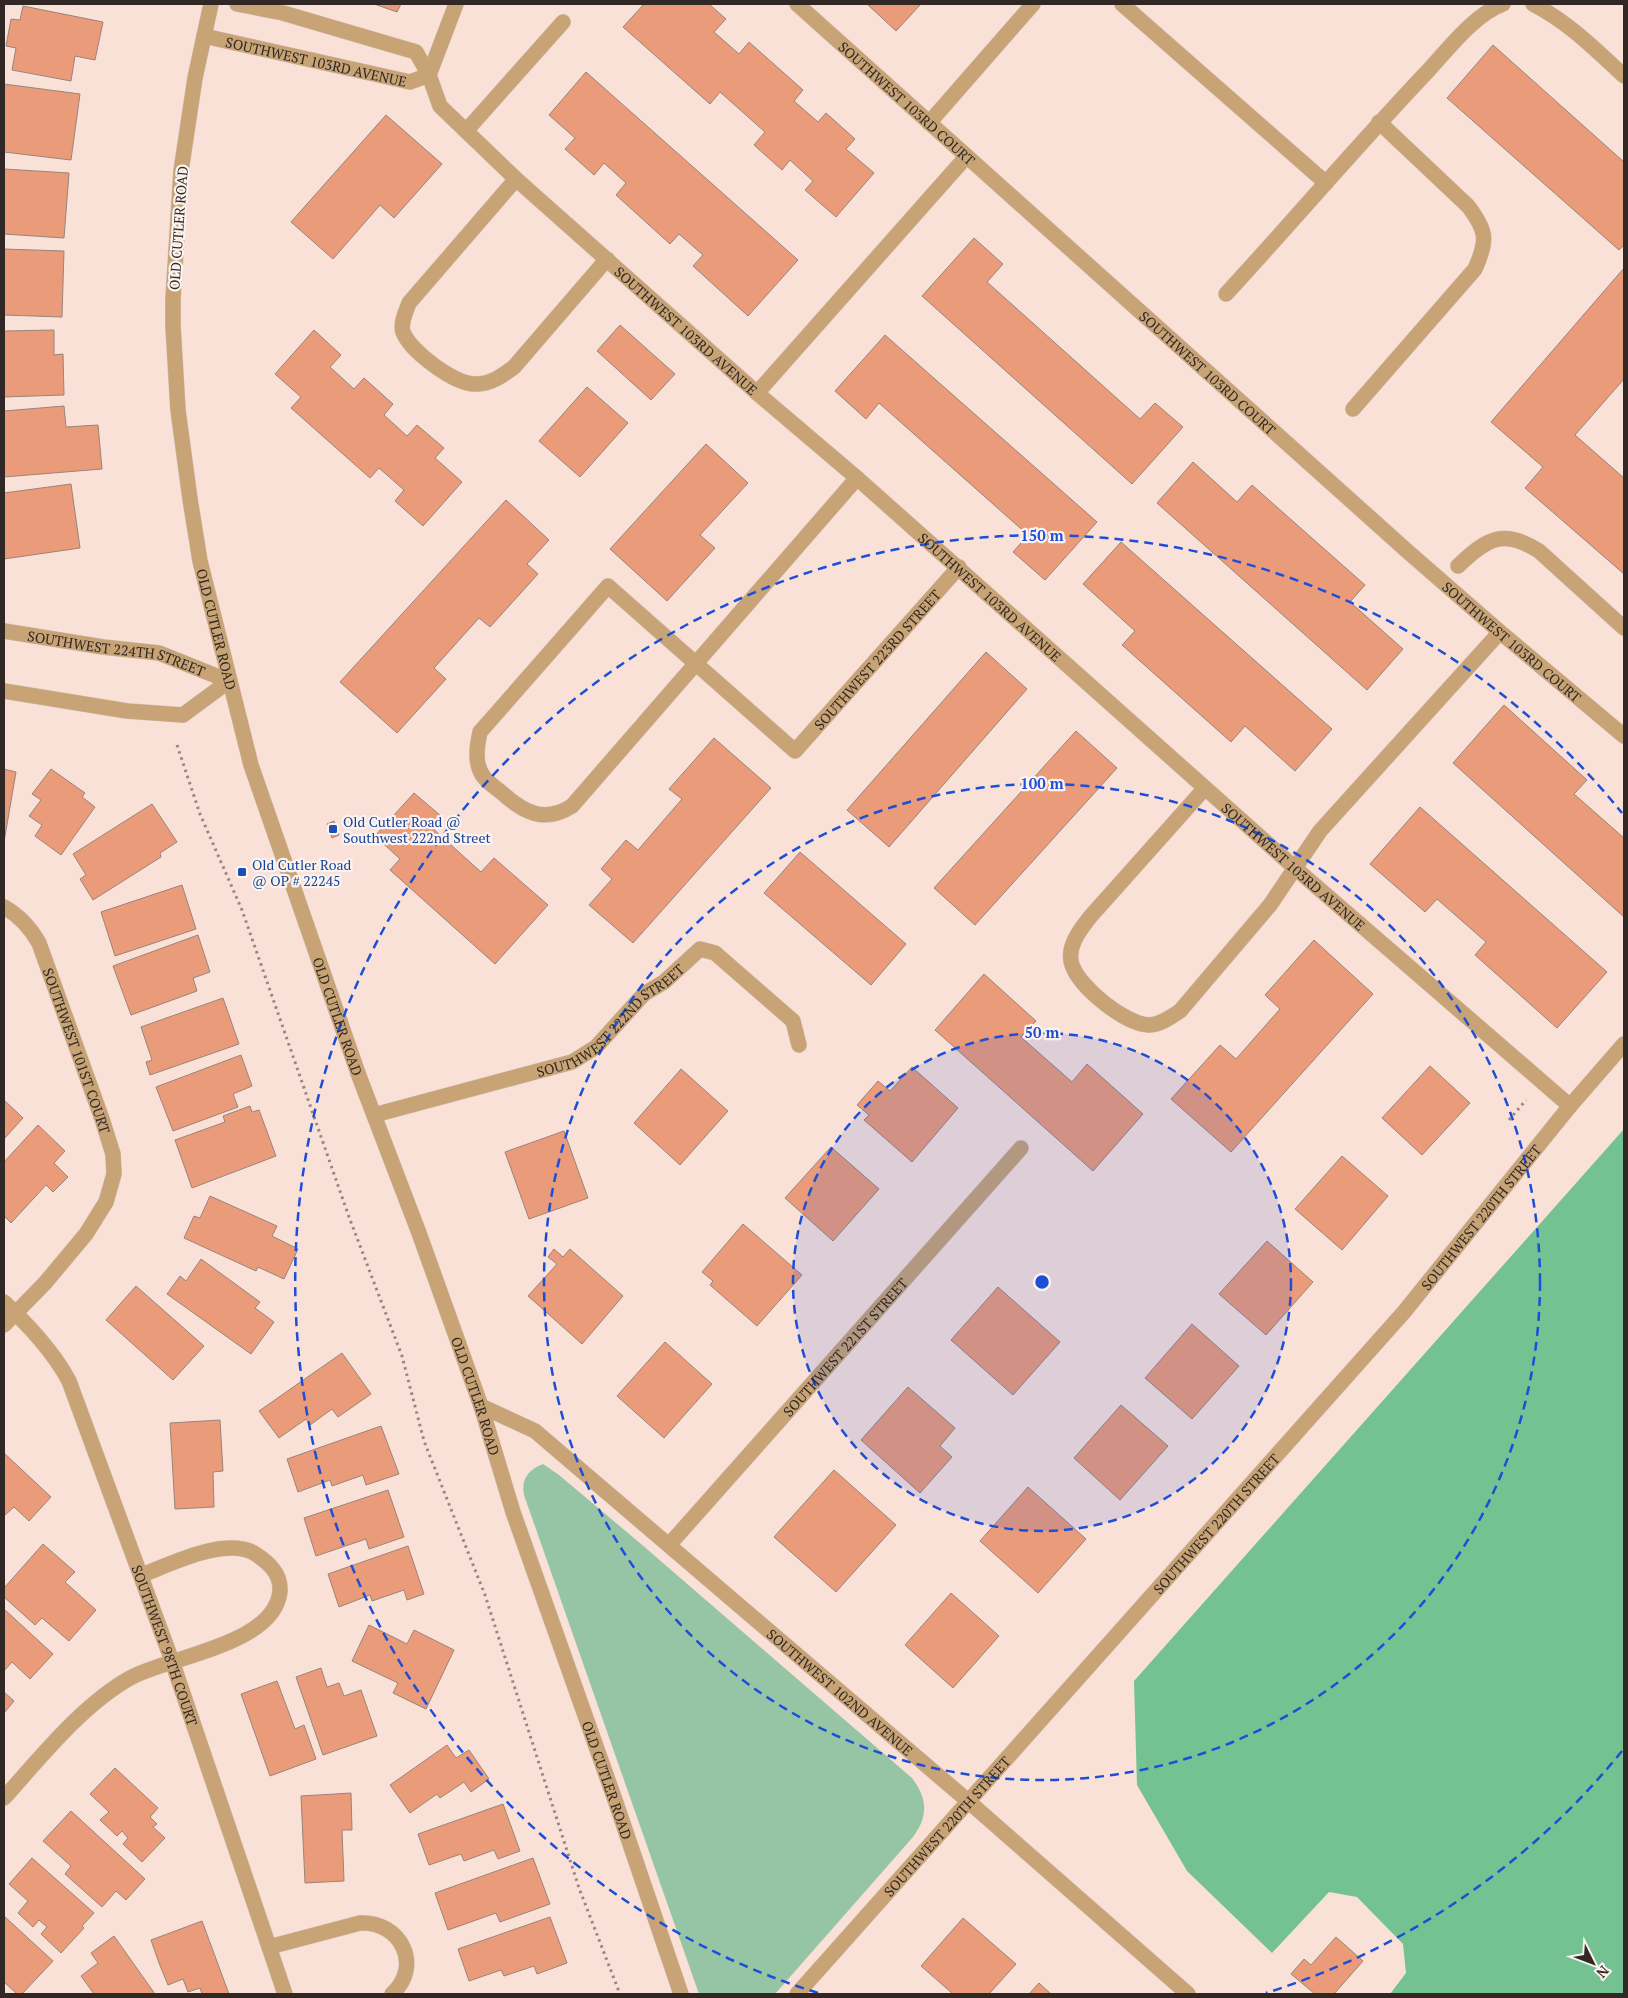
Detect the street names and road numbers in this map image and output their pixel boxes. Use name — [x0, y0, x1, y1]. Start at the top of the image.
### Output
street label: SOUTHWEST 103RD AVENUE — [224, 32, 409, 91]
street label: SOUTHWEST 103RD COURT — [835, 37, 980, 169]
street label: OLD CUTLER ROAD — [164, 165, 192, 291]
street label: SOUTHWEST 103RD AVENUE — [611, 262, 762, 399]
street label: SOUTHWEST 103RD COURT — [1136, 306, 1281, 439]
street label: SOUTHWEST 103RD AVENUE — [915, 528, 1066, 665]
street label: OLD CUTLER ROAD — [193, 567, 241, 692]
street label: SOUTHWEST 103RD COURT — [1439, 577, 1586, 706]
street label: SOUTHWEST 223RD STREET — [809, 585, 945, 733]
street label: SOUTHWEST 224TH STREET — [26, 625, 209, 680]
street label: SOUTHWEST 103RD AVENUE — [1218, 798, 1370, 934]
street label: OLD CUTLER ROAD — [309, 954, 368, 1078]
street label: SOUTHWEST 222ND STREET — [534, 959, 688, 1081]
street label: SOUTHWEST 101ST COURT — [39, 965, 115, 1136]
street label: SOUTHWEST 220TH STREET — [1416, 1140, 1545, 1294]
street label: SOUTHWEST 221ST STREET — [778, 1273, 912, 1420]
street label: OLD CUTLER ROAD — [447, 1334, 505, 1458]
street label: SOUTHWEST 220TH STREET — [1148, 1449, 1284, 1598]
street label: SOUTHWEST 98TH COURT — [128, 1562, 203, 1729]
street label: SOUTHWEST 102ND AVENUE — [763, 1624, 917, 1760]
street label: OLD CUTLER ROAD — [578, 1718, 637, 1842]
street label: SOUTHWEST 220TH STREET — [879, 1751, 1014, 1900]

